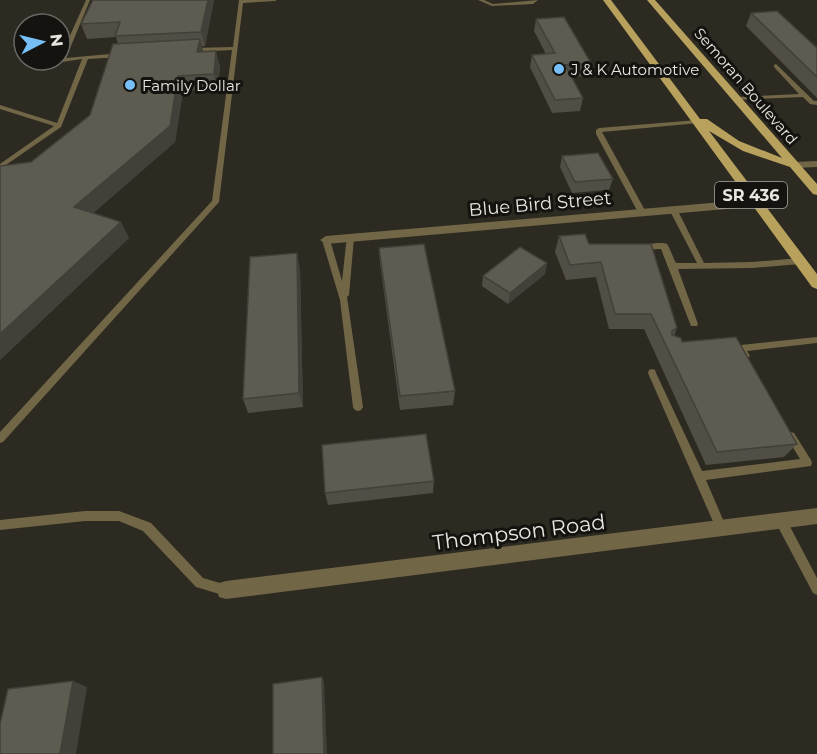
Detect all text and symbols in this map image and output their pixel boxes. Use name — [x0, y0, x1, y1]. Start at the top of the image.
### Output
north arrow — [12, 12, 72, 72]
street label: Semoran Boulevard — [690, 24, 802, 148]
text: N — [46, 33, 67, 48]
place label: J & K Automotive — [570, 60, 699, 79]
marker: J & K Automotive — [552, 62, 566, 76]
place label: Family Dollar — [142, 76, 241, 95]
marker: Family Dollar — [123, 78, 137, 92]
road number: SR 436 — [715, 182, 787, 208]
street label: Blue Bird Street — [468, 187, 612, 221]
street label: Thompson Road — [431, 509, 607, 555]

